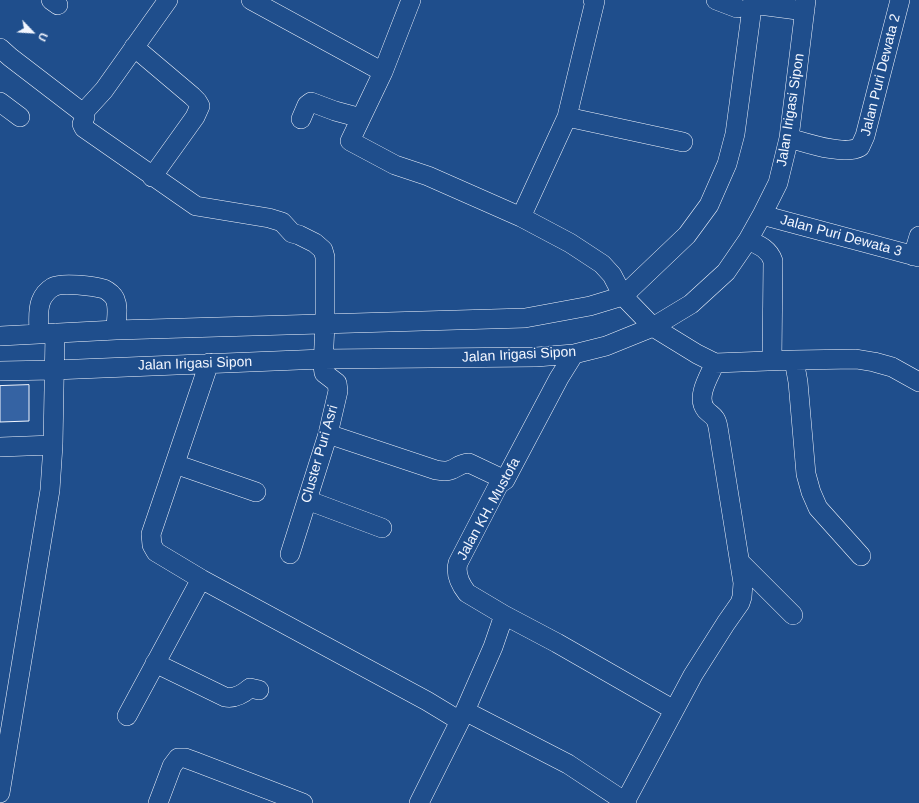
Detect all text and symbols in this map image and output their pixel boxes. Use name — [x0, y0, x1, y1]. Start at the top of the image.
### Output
north arrow — [12, 12, 52, 52]
street label: Jalan Puri Dewata 2 — [858, 12, 904, 138]
text: U — [36, 31, 50, 43]
street label: Jalan Irigasi Sipon — [774, 52, 808, 168]
street label: Jalan Puri Dewata 3 — [778, 212, 904, 260]
street label: Jalan Irigasi Sipon — [461, 344, 577, 366]
street label: Jalan Irigasi Sipon — [138, 354, 252, 374]
street label: Cluster Puri Asri — [298, 403, 342, 505]
street label: Jalan KH. Mustofa — [454, 455, 524, 563]

